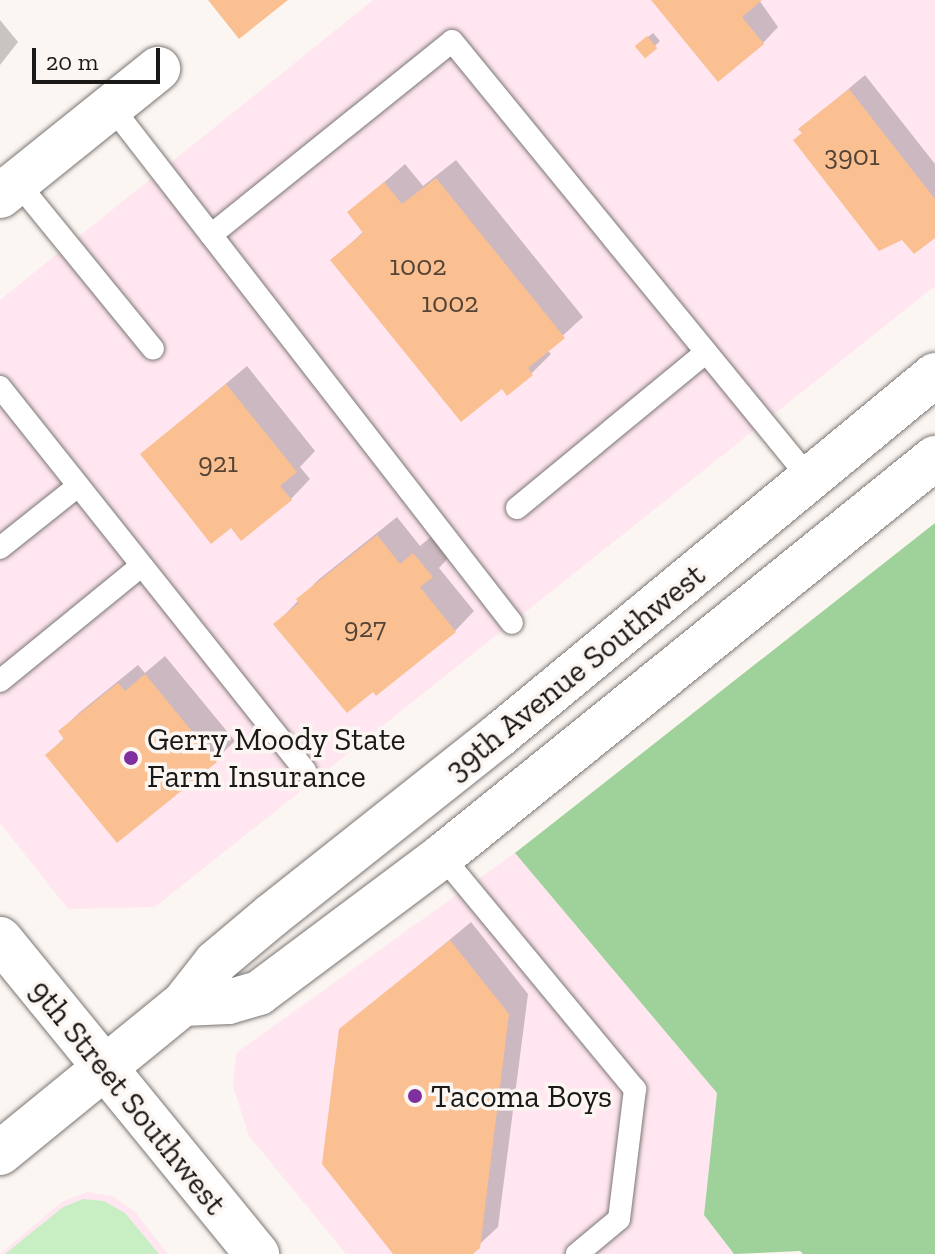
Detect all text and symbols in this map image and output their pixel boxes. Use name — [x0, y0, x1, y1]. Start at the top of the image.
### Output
scale bar — [36, 32, 164, 82]
text: 20 m — [46, 47, 98, 76]
house number: 3901 — [824, 139, 880, 173]
house number: 1002 — [389, 249, 447, 283]
house number: 1002 — [421, 286, 479, 320]
house number: 921 — [198, 446, 238, 480]
street label: 39th Avenue Southwest — [437, 555, 713, 789]
house number: 927 — [344, 611, 386, 645]
place label: Gerry Moody State Farm Insurance — [147, 721, 407, 796]
marker: Gerry Moody State Farm Insurance — [122, 749, 140, 767]
street label: 9th Street Southwest — [21, 972, 235, 1222]
place label: Tacoma Boys — [431, 1077, 612, 1115]
marker: Tacoma Boys — [406, 1087, 424, 1105]

